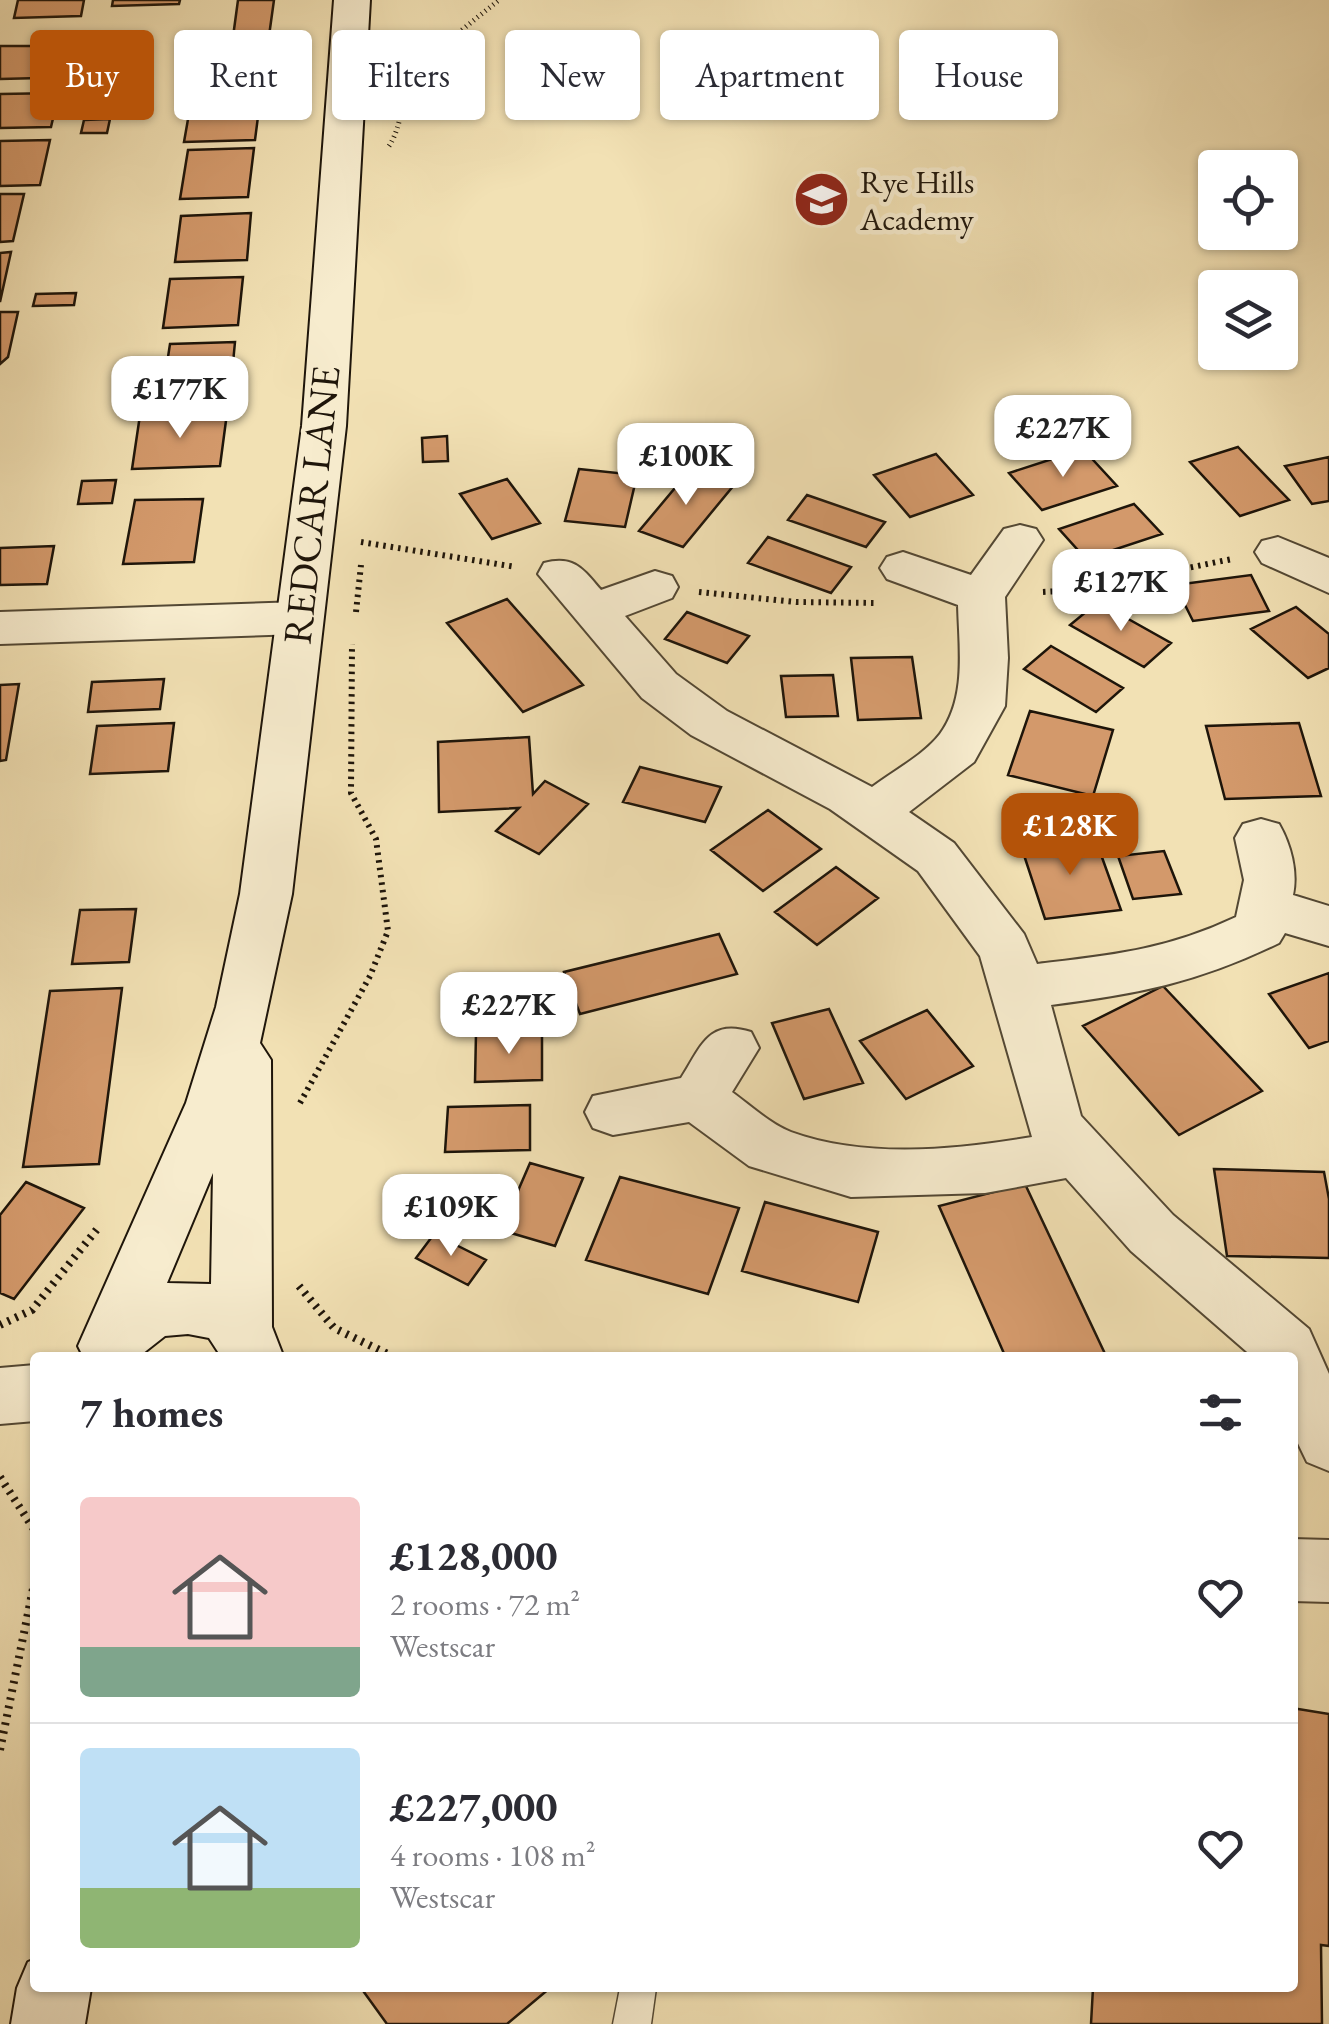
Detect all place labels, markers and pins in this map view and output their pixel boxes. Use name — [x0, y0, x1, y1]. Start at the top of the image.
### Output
place label: Rye Hills Academy — [859, 161, 975, 240]
school or university icon: Rye Hills Academy — [791, 170, 851, 230]
pin: £177K — [110, 356, 250, 441]
pin: £227K — [993, 395, 1133, 480]
pin: £100K — [616, 423, 756, 508]
pin: £127K — [1051, 549, 1191, 634]
pin: £128K — [1000, 793, 1140, 878]
pin: £227K — [439, 972, 579, 1057]
pin: £109K — [381, 1174, 521, 1259]

